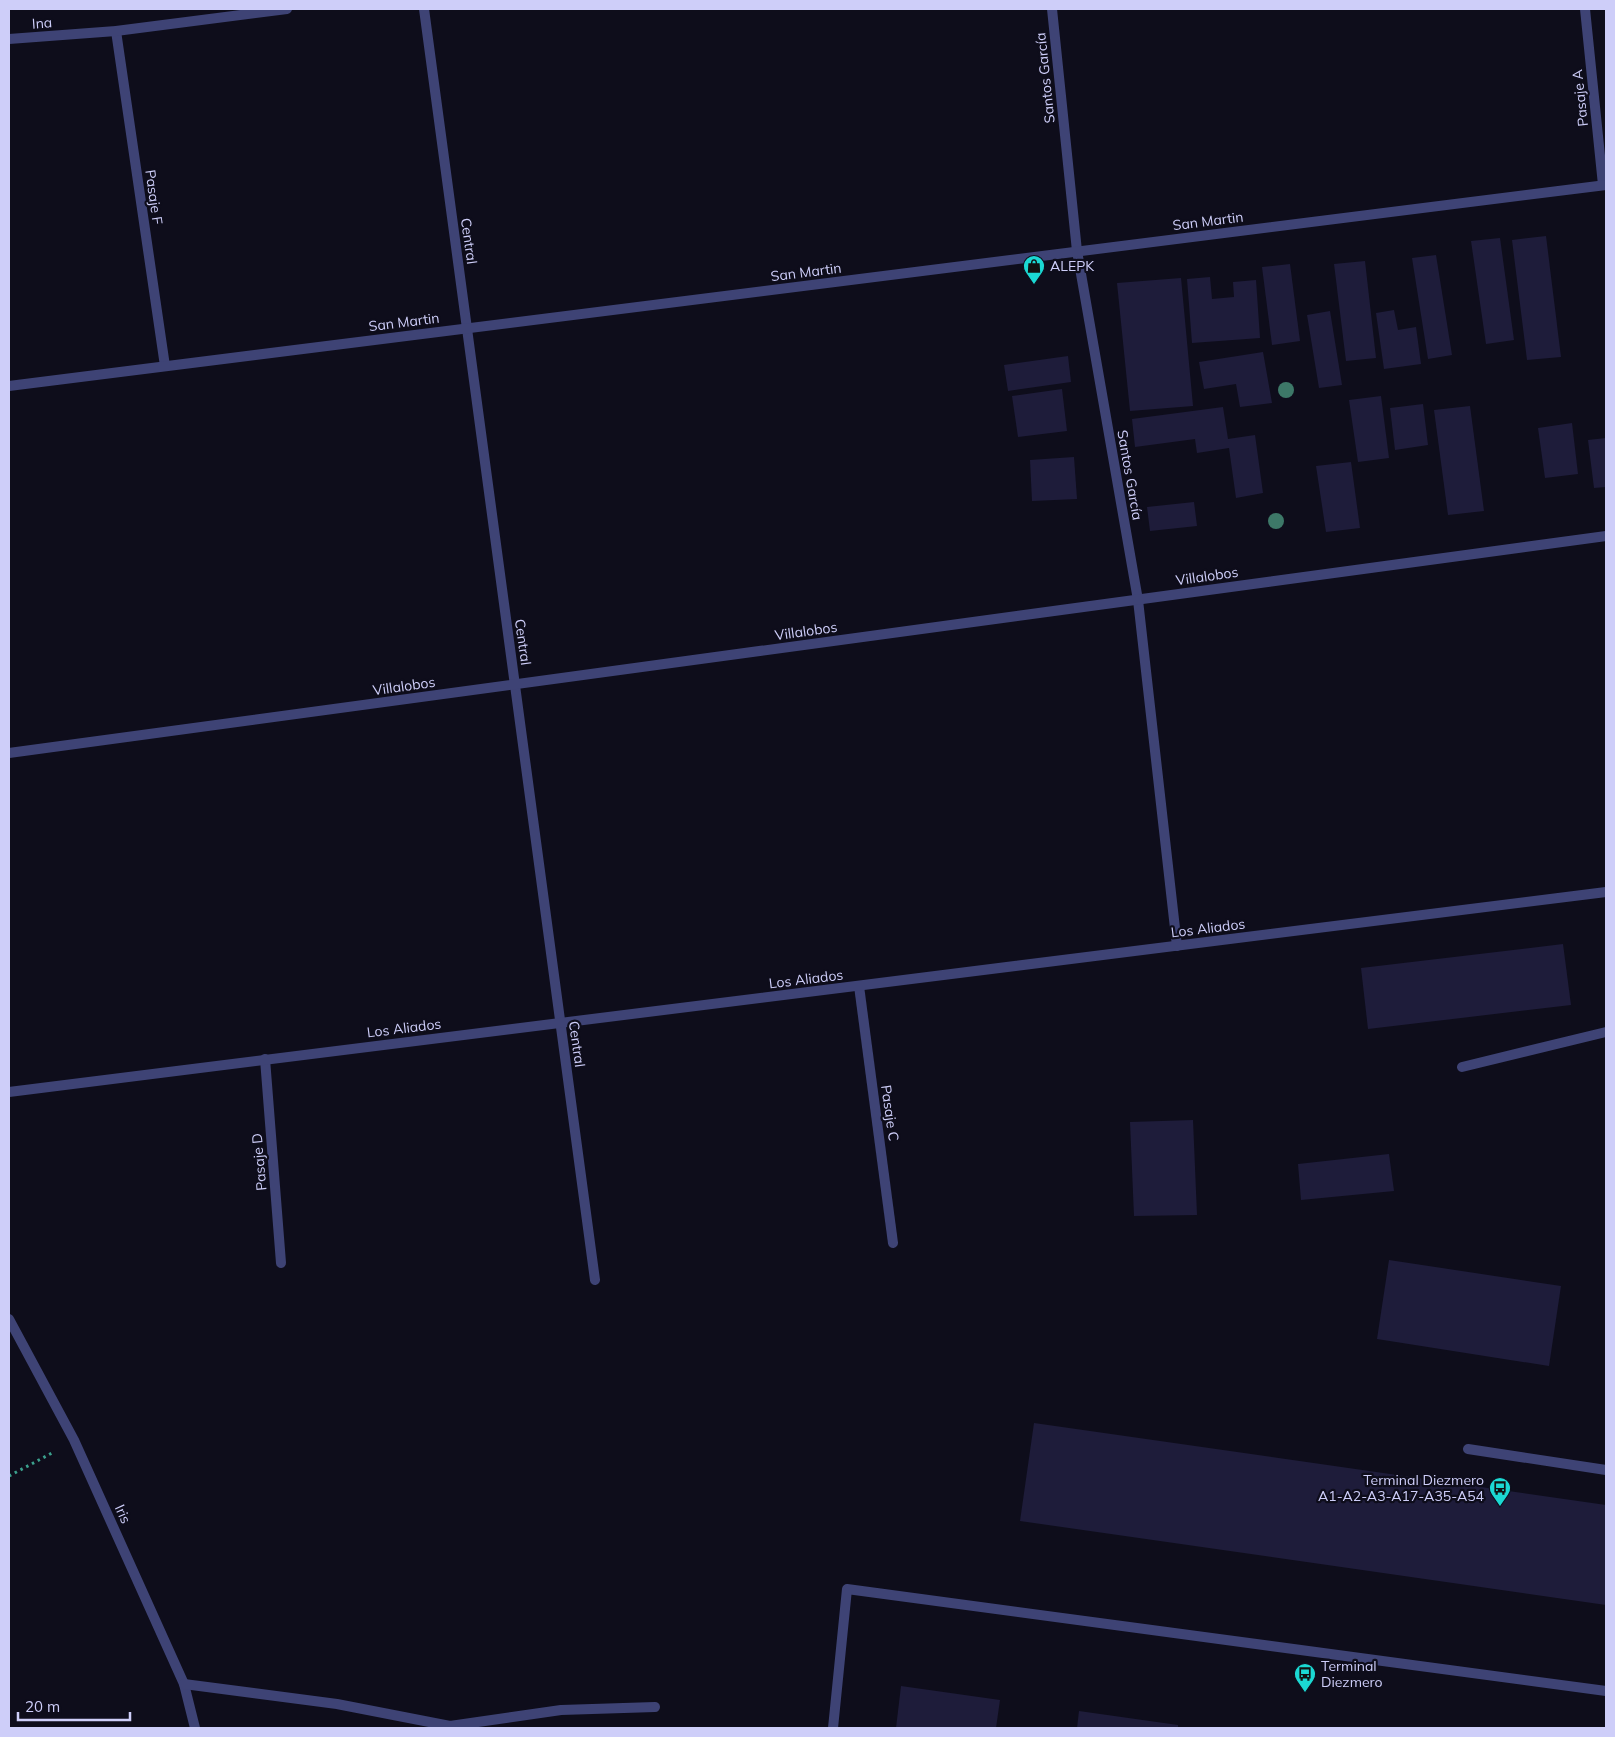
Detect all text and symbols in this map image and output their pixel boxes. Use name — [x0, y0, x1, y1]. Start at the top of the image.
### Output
street label: Ina — [31, 13, 53, 33]
street label: Santos García — [1031, 32, 1059, 124]
street label: Pasaje A — [1568, 68, 1592, 127]
street label: Pasaje F — [141, 169, 167, 226]
street label: San Martin — [1172, 208, 1244, 234]
street label: Central — [457, 217, 481, 265]
shop icon: ALEPK — [1022, 254, 1046, 285]
place label: ALEPK — [1050, 257, 1095, 275]
street label: San Martin — [770, 259, 842, 285]
street label: San Martin — [368, 309, 440, 335]
street label: Santos García — [1113, 429, 1147, 521]
street label: Villalobos — [1175, 563, 1239, 589]
street label: Central — [511, 618, 535, 666]
street label: Villalobos — [774, 618, 838, 644]
street label: Villalobos — [372, 673, 436, 699]
street label: Los Aliados — [1170, 914, 1246, 941]
street label: Los Aliados — [768, 965, 844, 992]
street label: Los Aliados — [366, 1014, 442, 1041]
street label: Central — [565, 1020, 589, 1068]
street label: Pasaje C — [877, 1084, 903, 1142]
street label: Pasaje D — [248, 1133, 270, 1191]
place label: Terminal Diezmero A1-A2-A3-A17-A35-A54 — [1318, 1471, 1485, 1505]
bus stop icon: Terminal Diezmero A1-A2-A3-A17-A35-A54 — [1488, 1476, 1512, 1507]
street label: Iris — [111, 1502, 135, 1526]
place label: Terminal Diezmero — [1321, 1657, 1383, 1691]
bus stop icon: Terminal Diezmero — [1293, 1662, 1317, 1693]
scale bar — [18, 1690, 130, 1722]
text: 20 m — [25, 1697, 60, 1716]

